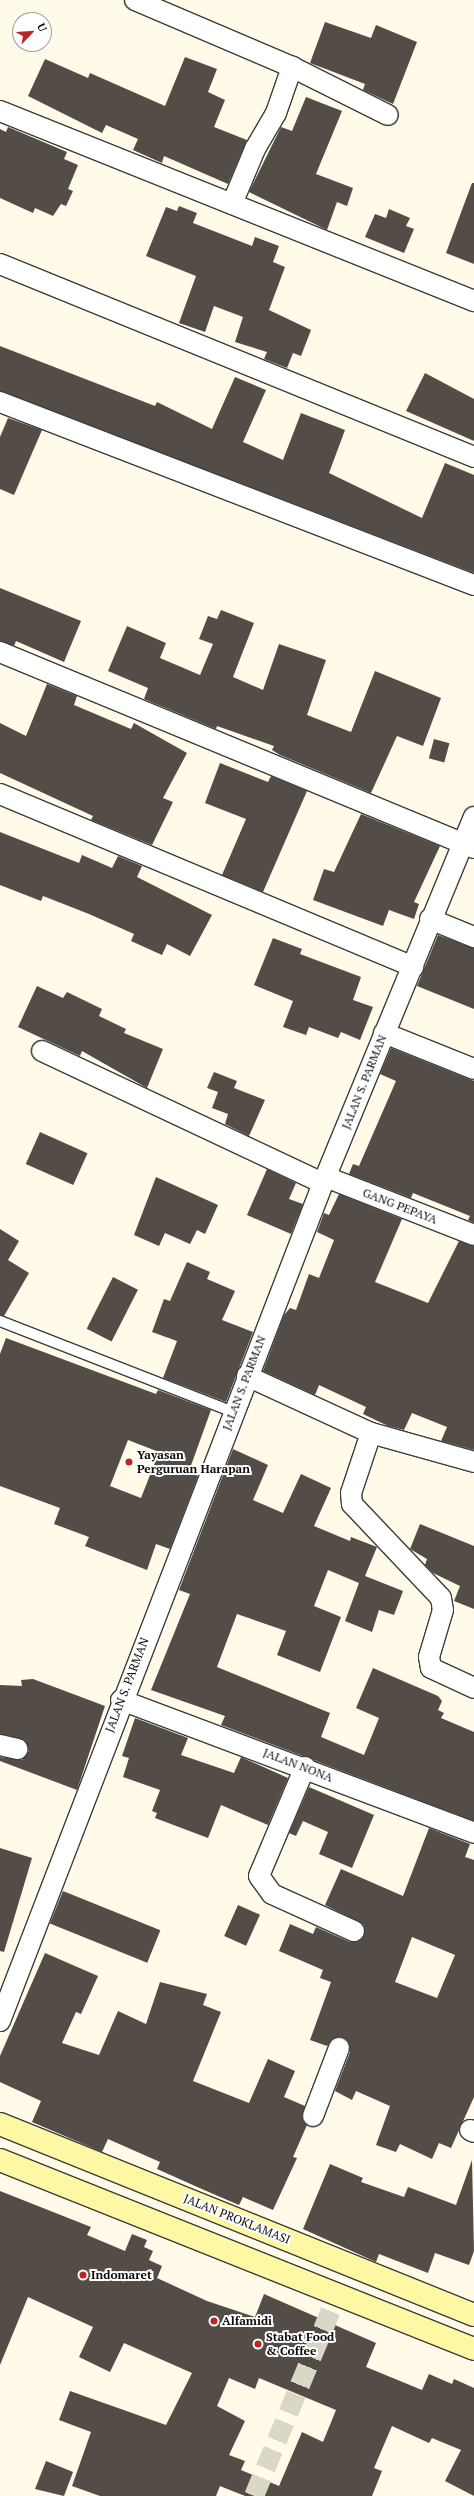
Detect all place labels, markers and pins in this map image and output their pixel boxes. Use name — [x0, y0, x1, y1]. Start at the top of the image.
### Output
place label: Yayasan Perguruan Harapan — [137, 1448, 250, 1476]
marker: Yayasan Perguruan Harapan — [124, 1457, 134, 1467]
place label: Indomaret — [91, 2268, 152, 2282]
marker: Indomaret — [78, 2270, 88, 2280]
place label: Alfamidi — [222, 2314, 272, 2328]
marker: Alfamidi — [209, 2316, 219, 2326]
place label: Stabat Food & Coffee — [266, 2330, 334, 2358]
marker: Stabat Food & Coffee — [253, 2339, 263, 2349]

